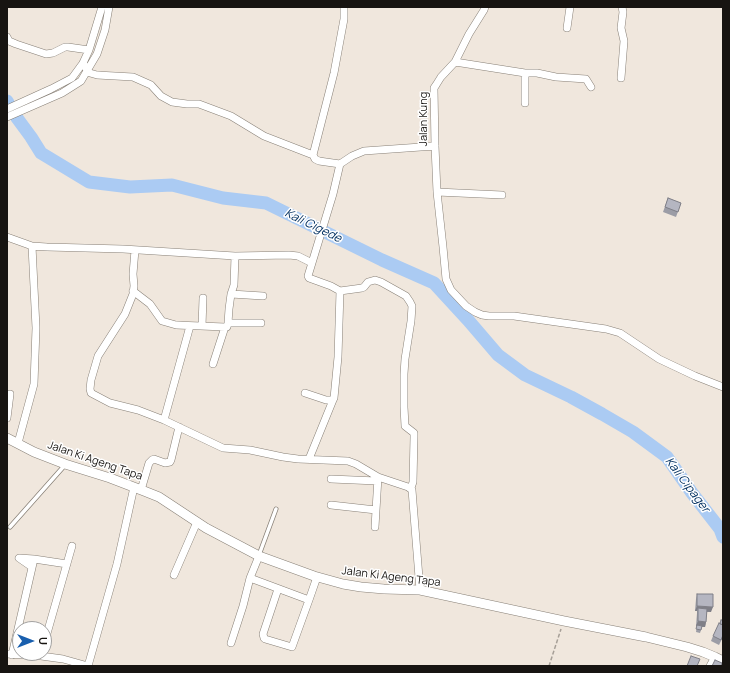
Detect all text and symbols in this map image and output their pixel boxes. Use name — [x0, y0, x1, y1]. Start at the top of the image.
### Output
street label: Jalan Kung — [417, 92, 431, 146]
water label: Kali Cigede — [282, 206, 344, 246]
street label: Jalan Ki Ageng Tapa — [46, 439, 144, 483]
water label: Kali Cipager — [662, 455, 712, 515]
street label: Jalan Ki Ageng Tapa — [341, 564, 441, 590]
north arrow — [12, 621, 52, 661]
text: U — [36, 637, 51, 645]

